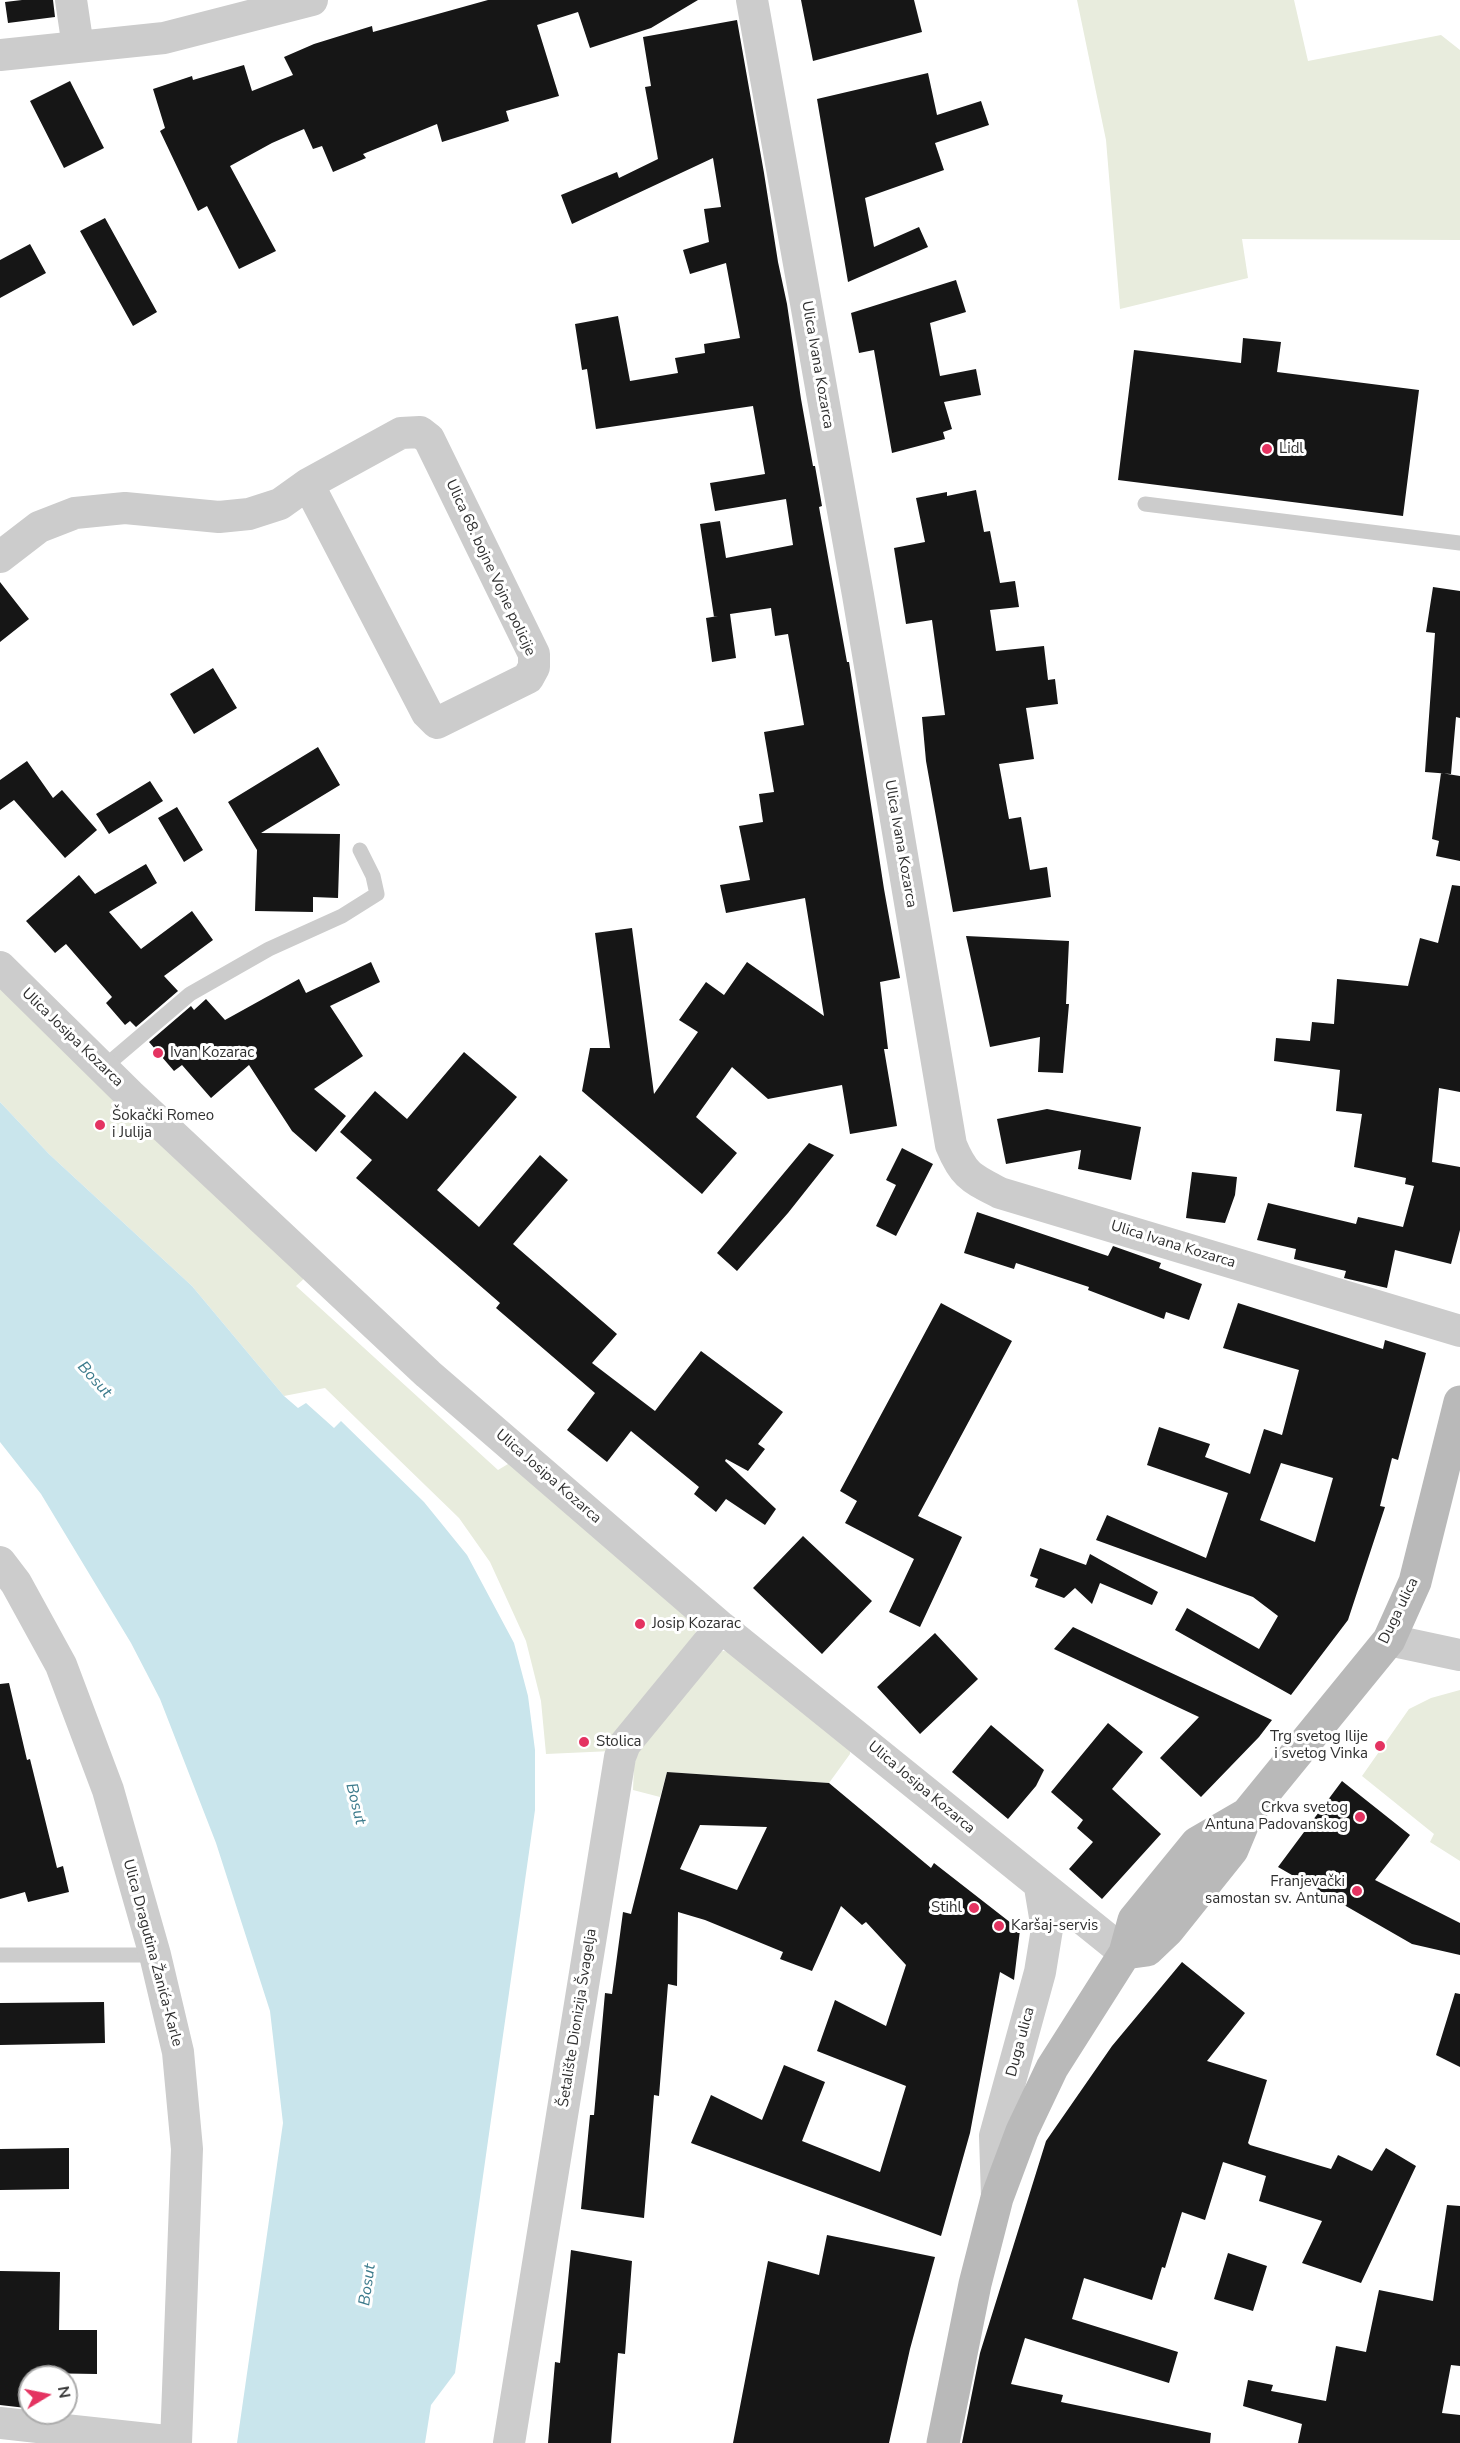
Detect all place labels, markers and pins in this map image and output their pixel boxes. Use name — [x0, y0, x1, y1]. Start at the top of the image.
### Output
place label: Lidl — [1279, 440, 1304, 458]
marker: Lidl — [1260, 442, 1274, 456]
place label: Ivan Kozarac — [170, 1044, 254, 1062]
marker: Ivan Kozarac — [151, 1046, 165, 1060]
place label: Šokački Romeo i Julija — [112, 1107, 214, 1142]
marker: Šokački Romeo i Julija — [93, 1118, 107, 1132]
place label: Josip Kozarac — [652, 1615, 741, 1633]
marker: Josip Kozarac — [633, 1617, 647, 1631]
place label: Trg svetog Ilije i svetog Vinka — [1270, 1728, 1368, 1763]
place label: Stolica — [596, 1733, 641, 1751]
marker: Stolica — [577, 1735, 591, 1749]
marker: Trg svetog Ilije i svetog Vinka — [1373, 1739, 1387, 1753]
place label: Crkva svetog Antuna Padovanskog — [1205, 1799, 1348, 1834]
marker: Crkva svetog Antuna Padovanskog — [1353, 1810, 1367, 1824]
place label: Franjevački samostan sv. Antuna — [1205, 1873, 1345, 1908]
marker: Franjevački samostan sv. Antuna — [1350, 1884, 1364, 1898]
place label: Stihl — [931, 1899, 962, 1917]
marker: Stihl — [967, 1901, 981, 1915]
place label: Karšaj-servis — [1011, 1917, 1098, 1935]
marker: Karšaj-servis — [992, 1919, 1006, 1933]

